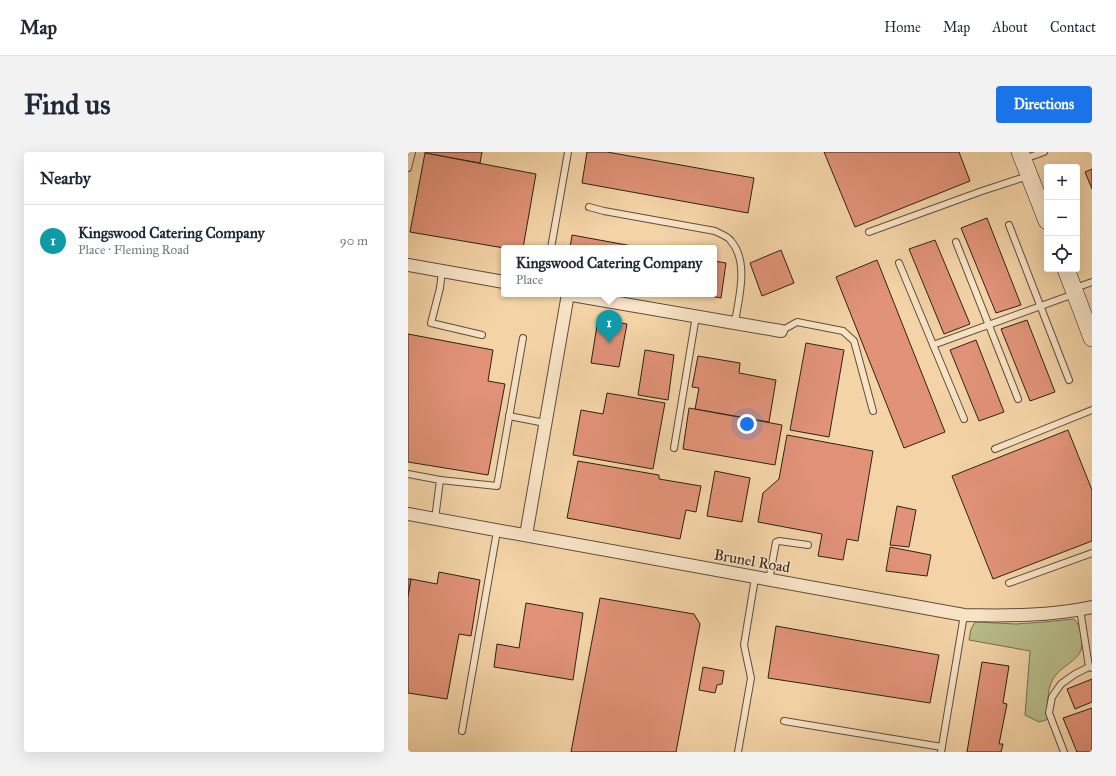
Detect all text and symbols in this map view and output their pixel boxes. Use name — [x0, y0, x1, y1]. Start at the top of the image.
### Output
text: Map — [20, 16, 57, 39]
text: Home — [884, 19, 921, 36]
text: Map — [943, 19, 970, 36]
text: About — [992, 19, 1028, 36]
text: Contact — [1050, 19, 1096, 36]
button: Directions — [996, 86, 1092, 123]
text: Find us — [24, 87, 110, 122]
map controls — [1044, 164, 1080, 272]
button: + — [1044, 164, 1080, 200]
text: Nearby — [40, 168, 91, 189]
button: − — [1044, 200, 1080, 236]
text: Kingswood Catering Company — [78, 224, 265, 242]
text: 1 — [50, 233, 56, 249]
text: 90 m — [340, 233, 368, 249]
button: locate — [1044, 236, 1080, 272]
text: Place · Fleming Road — [78, 242, 189, 258]
popup — [501, 245, 717, 297]
text: Kingswood Catering Company — [516, 254, 702, 272]
text: Place — [516, 272, 543, 288]
pin: 1 — [596, 310, 622, 343]
your location — [737, 414, 757, 434]
street label: Brunel Road — [712, 545, 792, 577]

